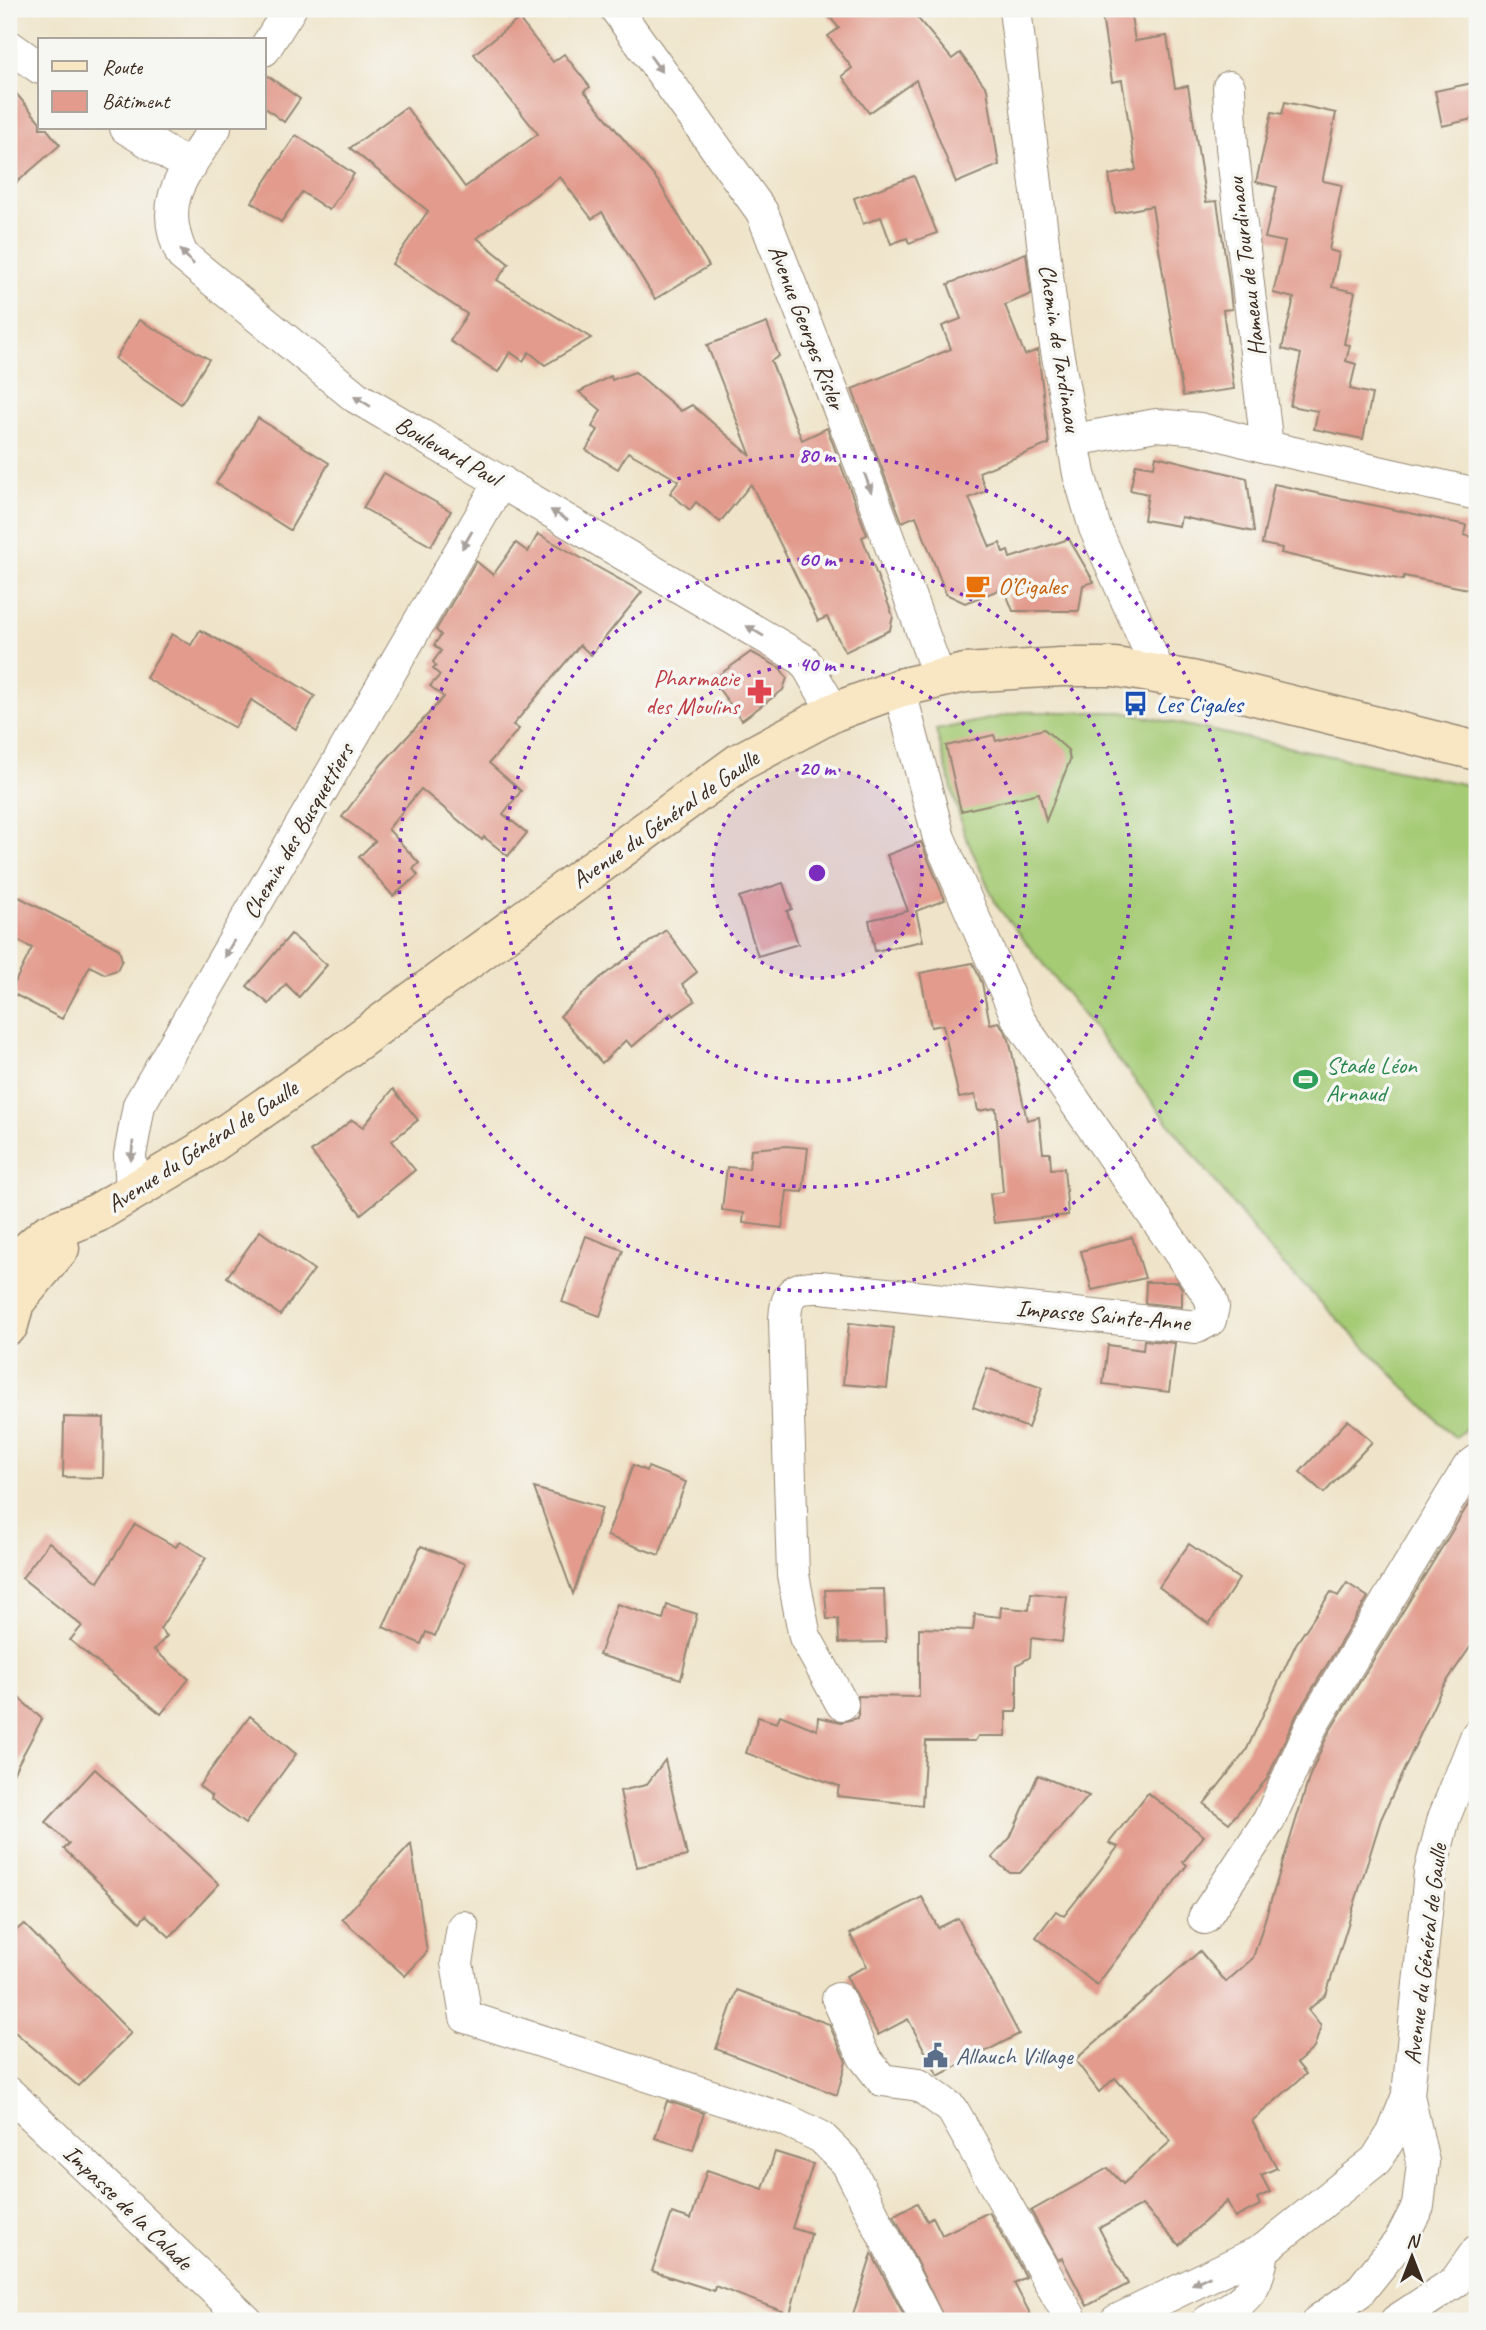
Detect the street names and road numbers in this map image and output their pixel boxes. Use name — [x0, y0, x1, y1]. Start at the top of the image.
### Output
street label: Hameau de Tourdinaou — [1220, 174, 1272, 358]
street label: Avenue Georges Risler — [762, 240, 853, 416]
street label: Chemin de Tardinaou — [1032, 262, 1088, 436]
street label: Boulevard Paul — [390, 409, 509, 495]
street label: Chemin des Busquettiers — [236, 736, 361, 924]
street label: Avenue du Général de Gaulle — [566, 742, 766, 895]
street label: Avenue du Général de Gaulle — [101, 1072, 305, 1219]
street label: Impasse Sainte-Anne — [1015, 1292, 1193, 1338]
street label: Avenue du Général de Gaulle — [1397, 1840, 1454, 2066]
street label: Impasse de la Calade — [57, 2138, 200, 2278]

